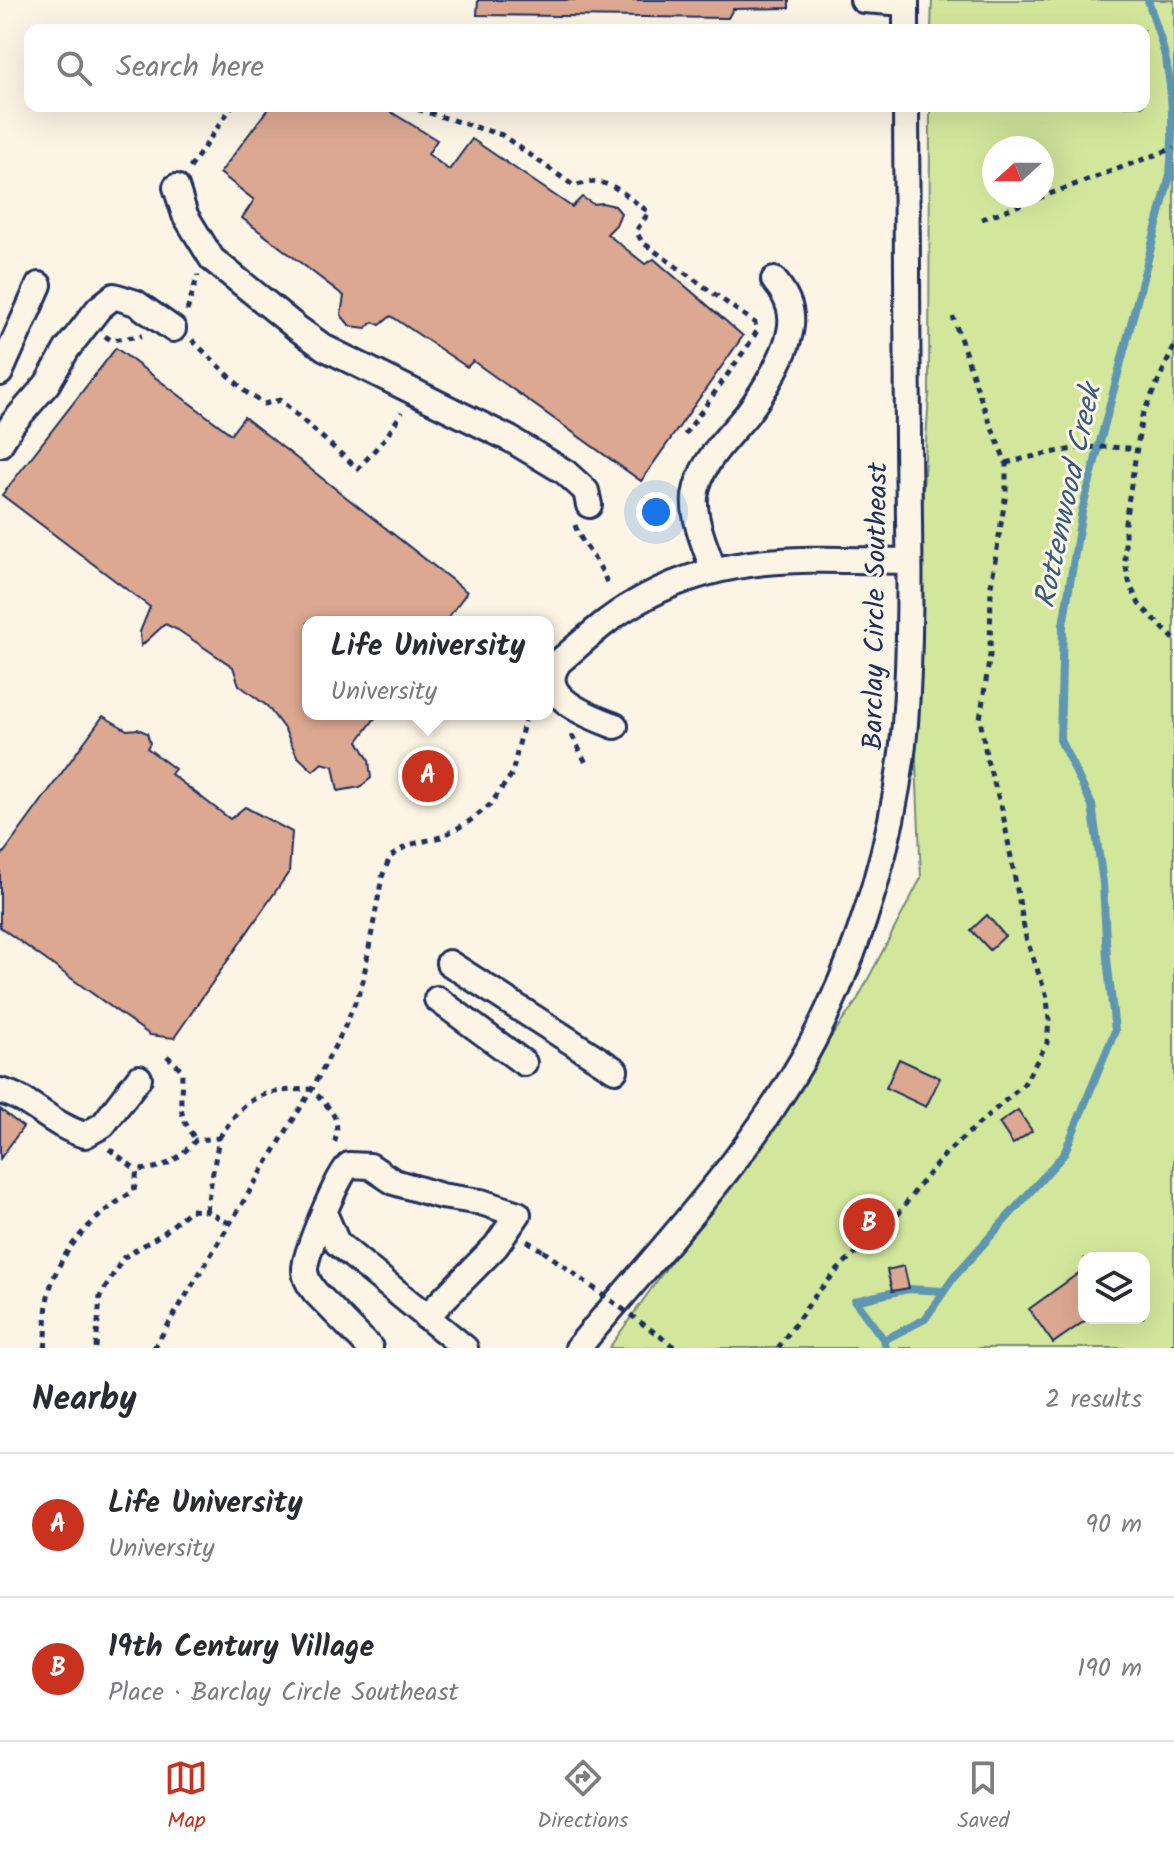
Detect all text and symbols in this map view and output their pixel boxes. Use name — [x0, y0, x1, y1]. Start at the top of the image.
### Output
search box — [24, 24, 1150, 112]
text: Search here — [116, 44, 264, 92]
icon: search — [52, 46, 96, 90]
north arrow — [982, 136, 1054, 208]
water label: Rottenwood Creek — [1022, 376, 1117, 613]
street label: Barclay Circle Southeast — [851, 460, 902, 751]
your location — [636, 492, 676, 532]
popup — [302, 616, 554, 720]
text: Life University — [331, 623, 525, 671]
text: University — [331, 671, 437, 713]
pin: A — [402, 746, 454, 806]
pin: B — [843, 1194, 895, 1254]
map controls — [1078, 1252, 1150, 1324]
button: layers — [1078, 1252, 1150, 1324]
text: Nearby — [32, 1373, 137, 1427]
text: 2 results — [1045, 1379, 1142, 1421]
text: Life University — [108, 1480, 303, 1528]
text: A — [50, 1504, 66, 1546]
text: 90 m — [1085, 1504, 1142, 1546]
text: University — [108, 1528, 214, 1570]
text: 19th Century Village — [108, 1624, 374, 1672]
text: B — [50, 1648, 66, 1690]
text: 190 m — [1077, 1648, 1142, 1690]
text: Place · Barclay Circle Southeast — [108, 1672, 459, 1714]
tab: Map — [164, 1756, 208, 1839]
tab: Directions — [537, 1756, 629, 1839]
tab: Saved — [957, 1756, 1010, 1839]

